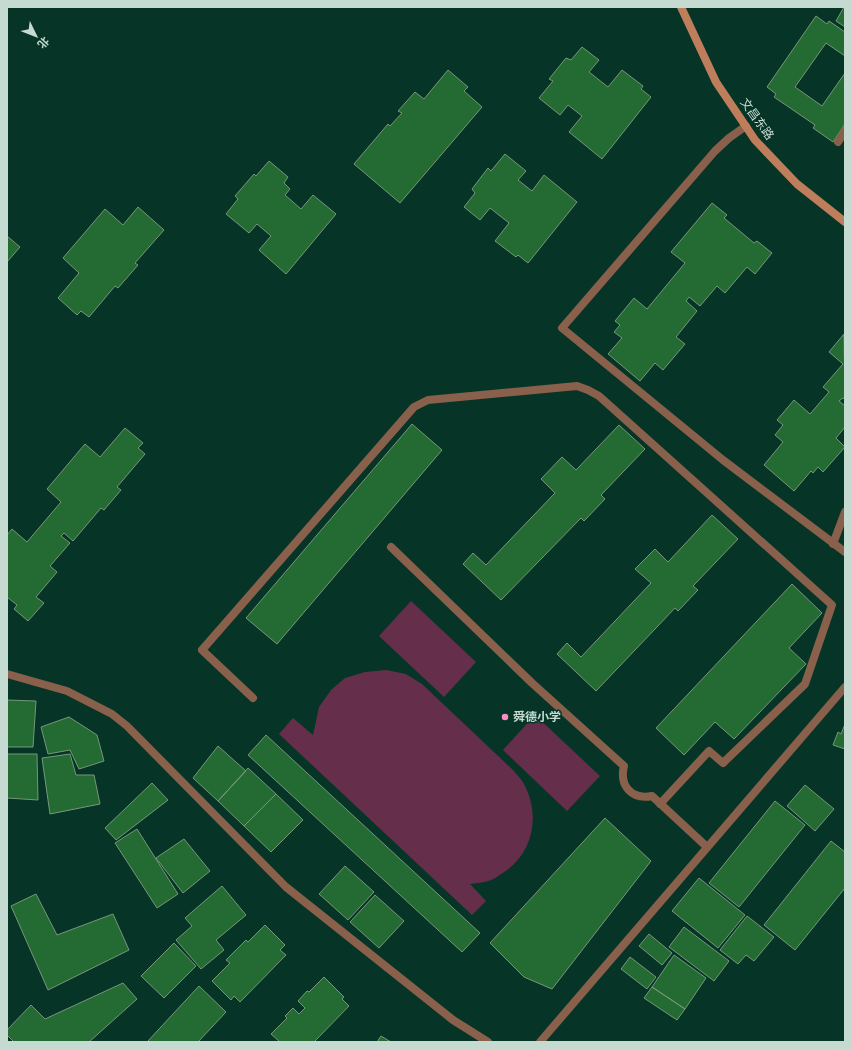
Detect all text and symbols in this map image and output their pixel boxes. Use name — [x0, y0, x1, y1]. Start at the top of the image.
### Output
north arrow — [16, 16, 56, 56]
text: 北 — [34, 34, 52, 52]
street label: 文昌东路 — [737, 95, 778, 143]
place label: 舜德小学 — [513, 709, 561, 724]
marker: 舜德小学 — [500, 712, 510, 722]

